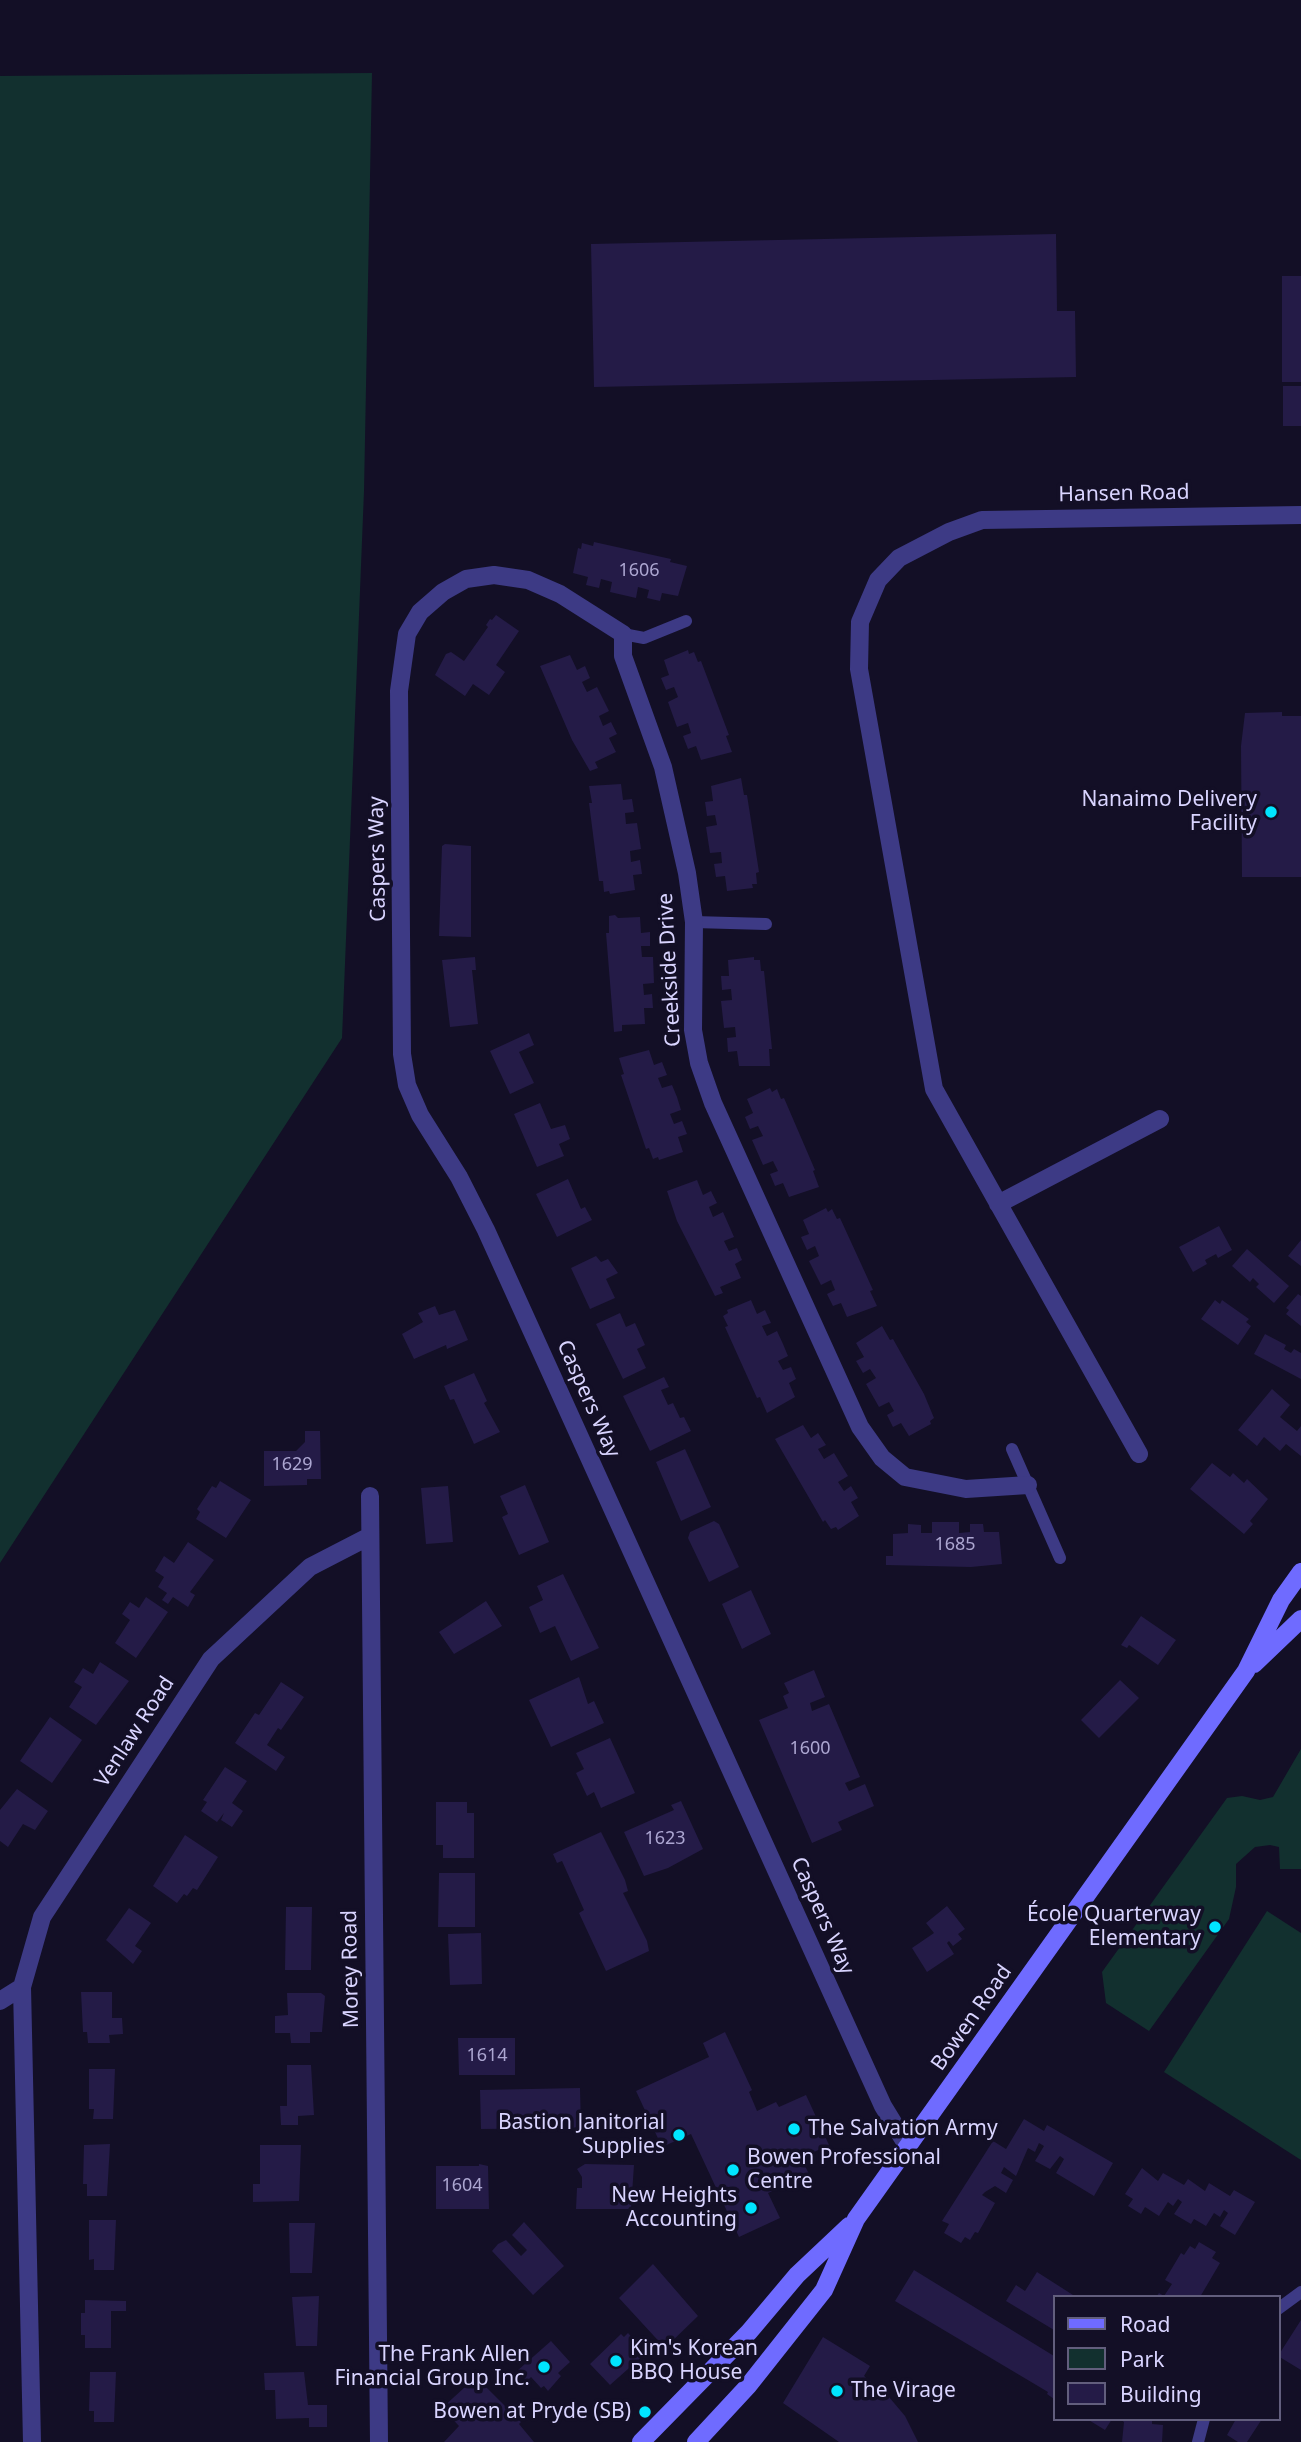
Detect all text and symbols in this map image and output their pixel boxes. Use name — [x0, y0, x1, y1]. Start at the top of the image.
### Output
street label: Hansen Road — [1058, 480, 1190, 508]
house number: 1606 — [618, 560, 660, 582]
place label: Nanaimo Delivery Facility — [1081, 787, 1257, 837]
street label: Caspers Way — [364, 796, 392, 922]
marker: Nanaimo Delivery Facility — [1263, 804, 1279, 820]
street label: Creekside Drive — [653, 892, 687, 1048]
street label: Caspers Way — [551, 1336, 625, 1462]
house number: 1629 — [271, 1454, 313, 1476]
house number: 1685 — [934, 1534, 976, 1556]
street label: Venlaw Road — [90, 1672, 180, 1792]
house number: 1600 — [789, 1738, 831, 1760]
house number: 1623 — [644, 1828, 686, 1850]
street label: Caspers Way — [785, 1853, 859, 1979]
place label: École Quarterway Elementary — [1027, 1902, 1201, 1952]
street label: Morey Road — [337, 1910, 365, 2028]
marker: École Quarterway Elementary — [1207, 1919, 1223, 1935]
street label: Bowen Road — [926, 1960, 1018, 2076]
house number: 1614 — [466, 2045, 508, 2067]
place label: Bastion Janitorial Supplies — [498, 2110, 665, 2160]
place label: The Salvation Army — [808, 2116, 998, 2142]
marker: The Salvation Army — [786, 2121, 802, 2137]
marker: Bastion Janitorial Supplies — [671, 2127, 687, 2143]
place label: Bowen Professional Centre — [747, 2145, 941, 2195]
marker: Bowen Professional Centre — [725, 2162, 741, 2178]
house number: 1604 — [441, 2175, 483, 2197]
place label: New Heights Accounting — [611, 2183, 737, 2233]
marker: New Heights Accounting — [743, 2200, 759, 2216]
legend — [1052, 2295, 1280, 2421]
text: Road — [1120, 2310, 1170, 2338]
place label: Kim's Korean BBQ House — [630, 2336, 758, 2386]
place label: The Frank Allen Financial Group Inc. — [334, 2342, 530, 2392]
text: Park — [1120, 2345, 1164, 2373]
marker: Kim's Korean BBQ House — [608, 2353, 624, 2369]
marker: The Frank Allen Financial Group Inc. — [536, 2359, 552, 2375]
place label: The Virage — [851, 2378, 956, 2404]
text: Building — [1120, 2380, 1202, 2408]
marker: The Virage — [829, 2383, 845, 2399]
place label: Bowen at Pryde (SB) — [433, 2399, 631, 2425]
marker: Bowen at Pryde (SB) — [637, 2404, 653, 2420]

